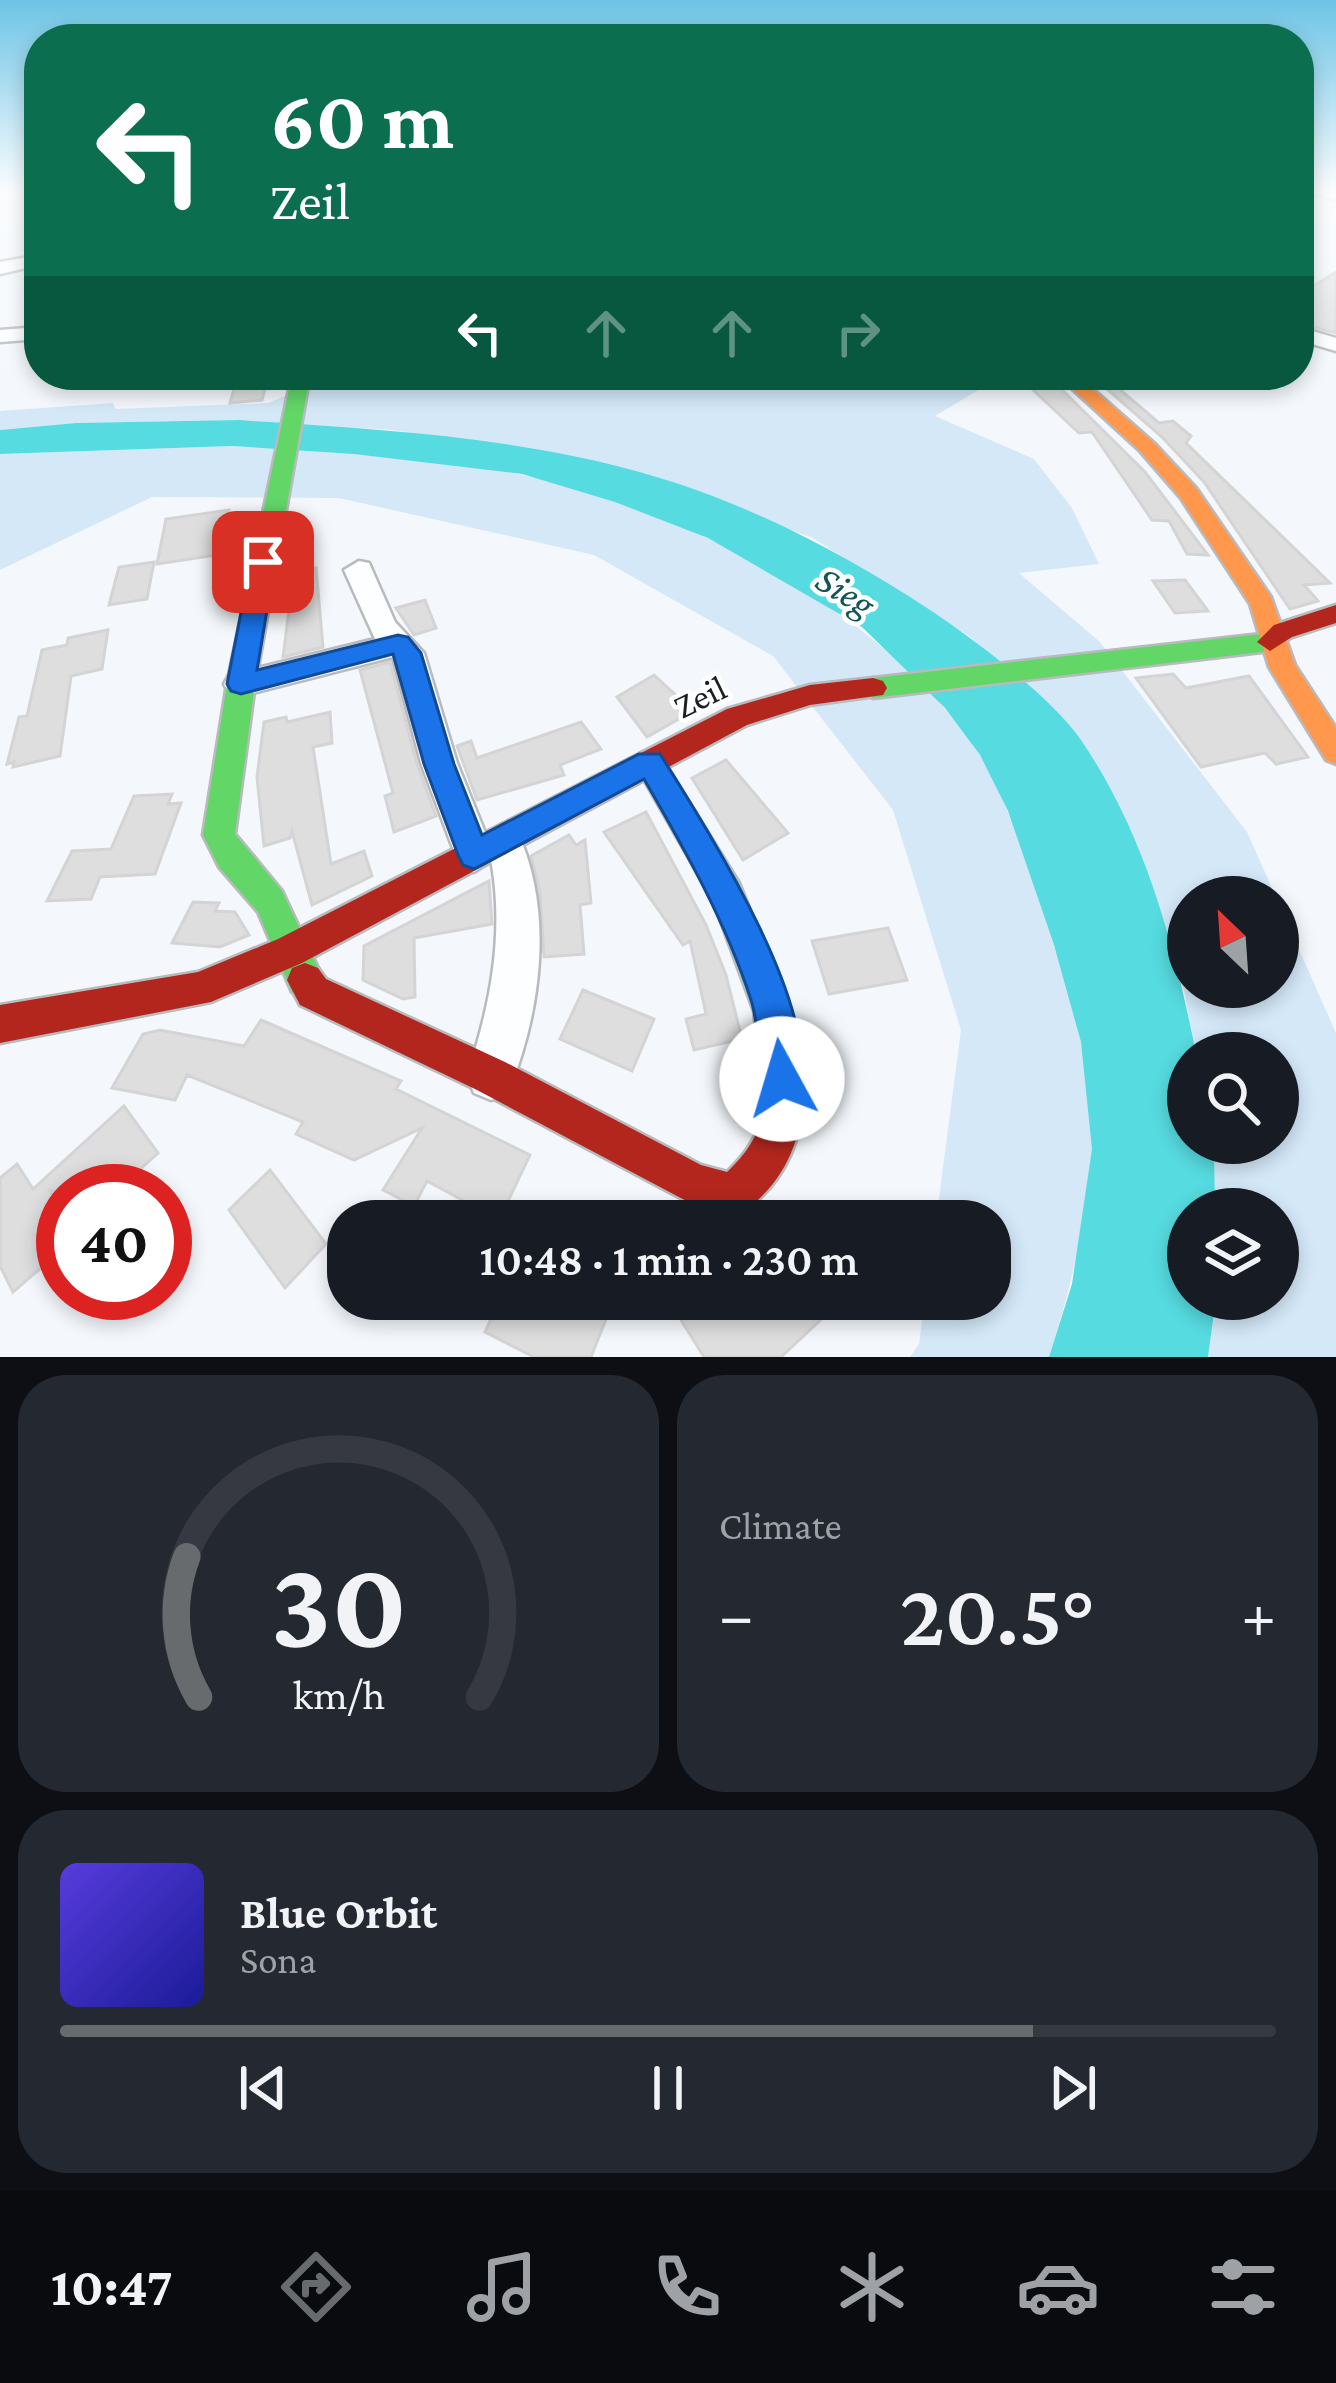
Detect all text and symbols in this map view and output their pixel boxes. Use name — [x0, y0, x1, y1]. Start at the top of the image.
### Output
icon: left — [72, 72, 228, 228]
text: 60 m — [270, 73, 454, 166]
text: Zeil — [270, 171, 350, 231]
icon: left — [447, 300, 513, 366]
icon: ahead — [573, 300, 639, 366]
icon: ahead — [699, 300, 765, 366]
icon: right — [825, 300, 891, 366]
pin — [212, 511, 314, 613]
icon: arrive — [230, 529, 296, 595]
water label: Sieg — [808, 557, 885, 627]
street label: Zeil — [667, 667, 733, 727]
north arrow — [1167, 876, 1299, 1008]
map controls — [1167, 876, 1299, 1320]
position arrow — [719, 1016, 845, 1142]
button: search — [1167, 1032, 1299, 1164]
speed limit sign: 40 — [36, 1164, 192, 1320]
button: layers — [1167, 1188, 1299, 1320]
text: 10:48 · 1 min · 230 m — [480, 1235, 858, 1285]
text: Climate — [719, 1504, 842, 1547]
text: 30 — [270, 1534, 407, 1673]
text: 20.5° — [900, 1564, 1095, 1664]
text: − — [719, 1578, 754, 1651]
text: + — [1241, 1578, 1276, 1651]
text: km/h — [292, 1670, 385, 1717]
text: Blue Orbit — [240, 1888, 437, 1938]
text: Sona — [240, 1938, 317, 1981]
icon: previous — [230, 2055, 296, 2121]
icon: pause — [635, 2055, 701, 2121]
icon: next — [1040, 2055, 1106, 2121]
icon: directions — [274, 2245, 358, 2329]
icon: music — [460, 2245, 544, 2329]
icon: phone — [645, 2245, 729, 2329]
icon: climate — [830, 2245, 914, 2329]
icon: car — [1016, 2245, 1100, 2329]
icon: filters — [1201, 2245, 1285, 2329]
text: 10:47 — [51, 2257, 173, 2317]

